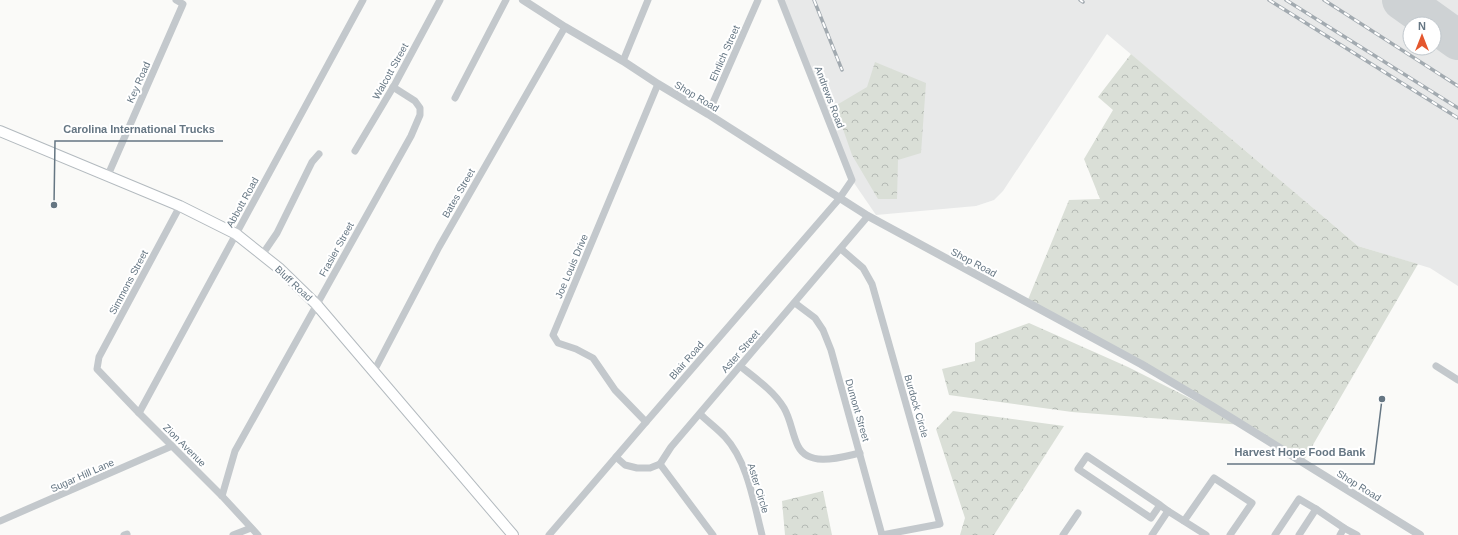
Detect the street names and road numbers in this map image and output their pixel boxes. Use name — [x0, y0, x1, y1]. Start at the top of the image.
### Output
street label: Ehrlich Street — [707, 23, 742, 83]
street label: Walcott Street — [370, 41, 410, 101]
street label: Key Road — [124, 60, 152, 105]
street label: Andrews Road — [813, 65, 846, 130]
street label: Shop Road — [672, 79, 721, 114]
street label: Bates Street — [440, 166, 477, 220]
street label: Abbott Road — [224, 175, 261, 229]
street label: Frasier Street — [317, 220, 356, 278]
street label: Joe Louis Drive — [553, 232, 590, 300]
street label: Shop Road — [949, 246, 998, 279]
street label: Simmons Street — [107, 248, 150, 316]
street label: Bluff Road — [273, 263, 314, 303]
street label: Aster Street — [719, 328, 762, 375]
street label: Blair Road — [667, 339, 706, 382]
street label: Burdock Circle — [902, 373, 931, 439]
street label: Dumont Street — [843, 378, 872, 443]
street label: Zion Avenue — [161, 422, 208, 469]
street label: Sugar Hill Lane — [49, 456, 116, 494]
street label: Aster Circle — [746, 462, 771, 515]
street label: Shop Road — [1335, 467, 1383, 503]

